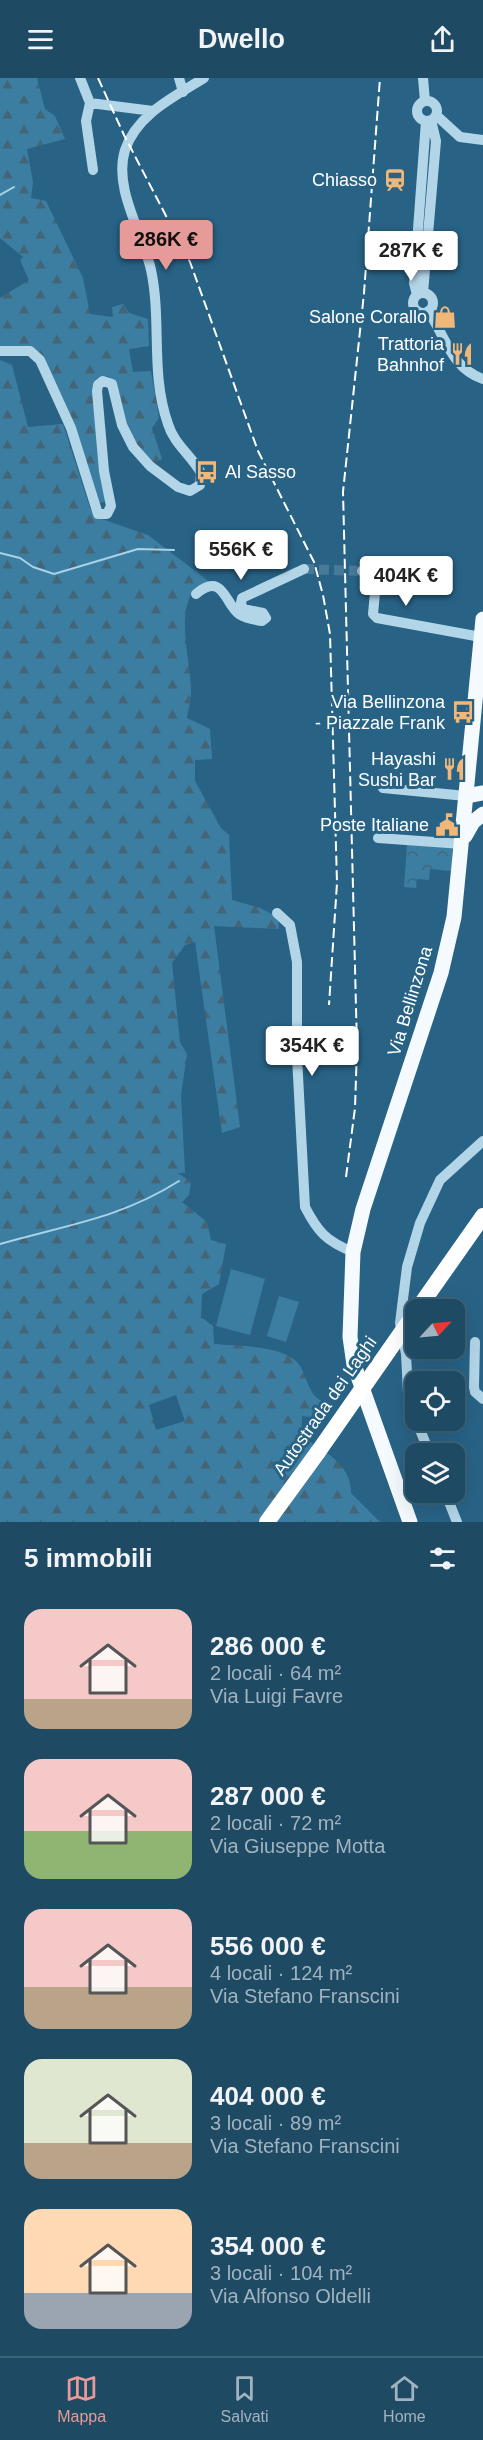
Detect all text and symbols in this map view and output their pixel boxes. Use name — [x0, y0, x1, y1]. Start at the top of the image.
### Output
icon: menu — [24, 23, 57, 56]
icon: share — [426, 23, 459, 56]
text: Dwello — [198, 24, 285, 54]
station icon: Chiasso — [382, 167, 408, 193]
place label: Chiasso — [312, 170, 377, 190]
pin: 286K € — [117, 220, 215, 271]
text: 286K € — [134, 228, 198, 250]
pin: 287K € — [362, 231, 460, 282]
text: 287K € — [379, 239, 443, 261]
shop icon: Salone Corallo — [432, 304, 458, 330]
place label: Salone Corallo — [309, 307, 427, 327]
place label: Trattoria Bahnhof — [377, 334, 445, 375]
restaurant icon: Trattoria Bahnhof — [449, 341, 475, 367]
bus stop icon: Al Sasso — [194, 459, 220, 485]
place label: Al Sasso — [225, 462, 296, 482]
pin: 556K € — [192, 530, 290, 581]
text: 556K € — [209, 538, 273, 560]
pin: 404K € — [357, 556, 455, 607]
text: 404K € — [374, 564, 438, 586]
place label: Via Bellinzona - Piazzale Frank — [315, 692, 446, 733]
bus stop icon: Via Bellinzona - Piazzale Frank — [450, 699, 476, 725]
place label: Hayashi Sushi Bar — [358, 749, 436, 790]
restaurant icon: Hayashi Sushi Bar — [441, 756, 467, 782]
public building icon: Poste Italiane — [434, 812, 460, 838]
place label: Poste Italiane — [320, 815, 429, 835]
street label: Via Bellinzona — [384, 943, 436, 1058]
pin: 354K € — [263, 1026, 361, 1077]
text: 354K € — [280, 1034, 344, 1056]
north arrow — [405, 1299, 465, 1359]
map controls — [405, 1299, 465, 1503]
street label: Autostrada dei Laghi — [269, 1333, 381, 1479]
button: locate — [405, 1371, 465, 1431]
button: layers — [405, 1443, 465, 1503]
icon: filters — [426, 1542, 459, 1575]
text: 5 immobili — [24, 1543, 153, 1573]
text: 286 000 € — [210, 1631, 326, 1661]
icon: home — [72, 1633, 144, 1705]
text: 2 locali · 64 m² — [210, 1662, 341, 1684]
text: Via Luigi Favre — [210, 1685, 343, 1707]
text: 287 000 € — [210, 1781, 326, 1811]
icon: home — [72, 1783, 144, 1855]
text: 2 locali · 72 m² — [210, 1812, 341, 1834]
text: Via Giuseppe Motta — [210, 1835, 385, 1857]
text: 556 000 € — [210, 1931, 326, 1961]
icon: home — [72, 1933, 144, 2005]
text: 4 locali · 124 m² — [210, 1962, 352, 1984]
text: Via Stefano Franscini — [210, 1985, 400, 2007]
text: 404 000 € — [210, 2081, 326, 2111]
icon: home — [72, 2083, 144, 2155]
text: 3 locali · 89 m² — [210, 2112, 341, 2134]
text: Via Stefano Franscini — [210, 2135, 400, 2157]
text: 354 000 € — [210, 2231, 326, 2261]
icon: home — [72, 2233, 144, 2305]
text: 3 locali · 104 m² — [210, 2262, 352, 2284]
text: Via Alfonso Oldelli — [210, 2285, 371, 2307]
tab: Mappa — [57, 2372, 106, 2426]
tab: Salvati — [221, 2372, 269, 2426]
tab: Home — [383, 2372, 426, 2426]

